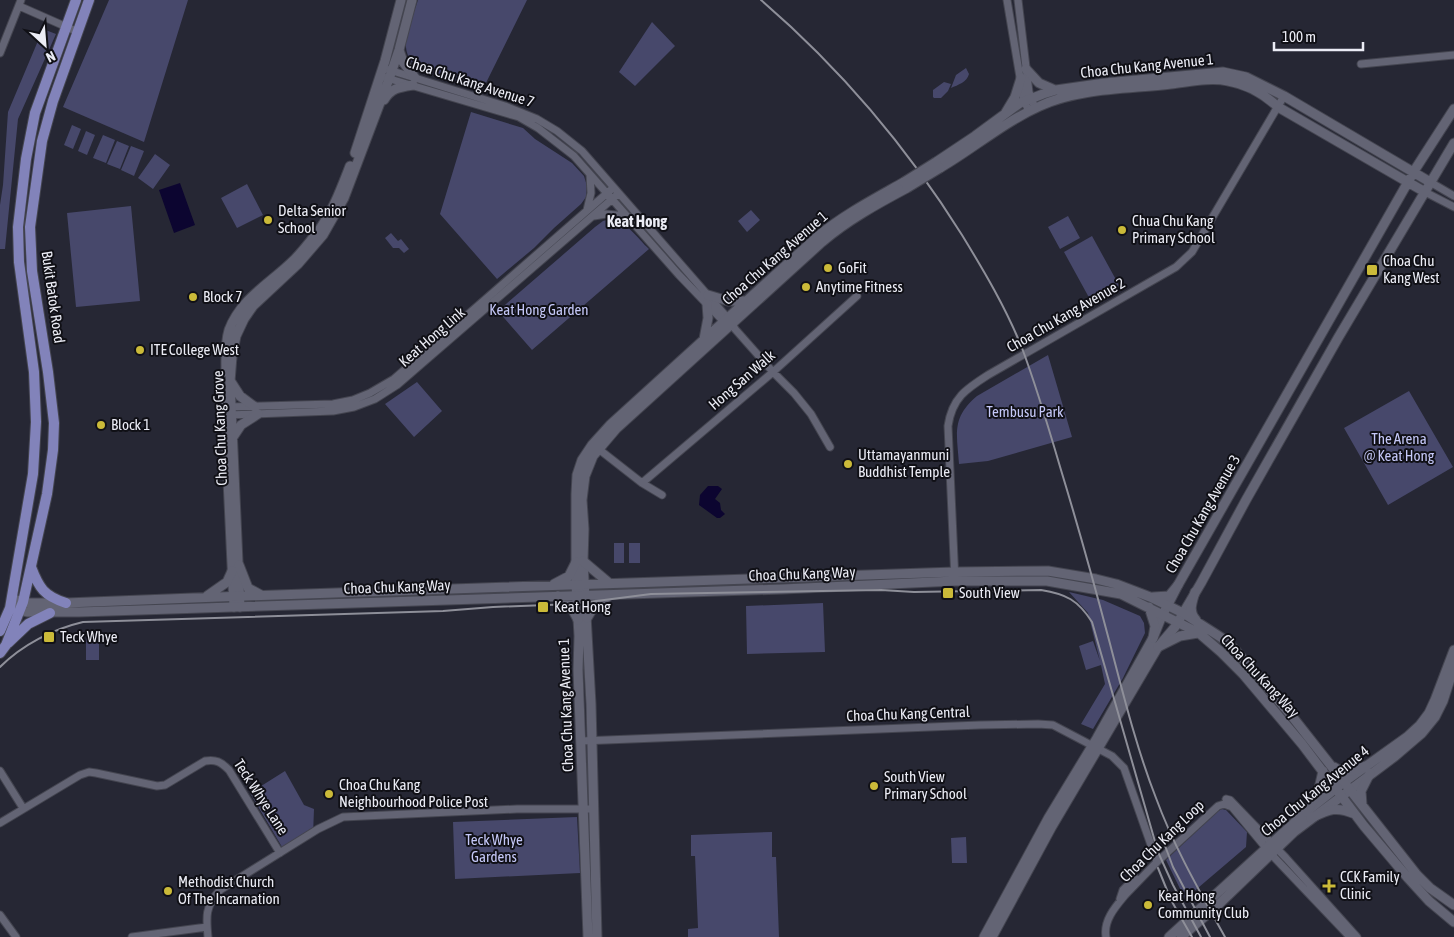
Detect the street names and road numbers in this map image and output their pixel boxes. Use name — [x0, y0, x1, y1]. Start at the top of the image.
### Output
street label: Choa Chu Kang Avenue 1 — [1079, 50, 1214, 81]
street label: Choa Chu Kang Avenue 7 — [404, 53, 536, 110]
street label: Choa Chu Kang Avenue 1 — [719, 207, 831, 308]
street label: Bukit Batok Road — [39, 250, 68, 344]
street label: Choa Chu Kang Avenue 2 — [1004, 274, 1128, 355]
street label: Keat Hong Link — [395, 303, 468, 370]
street label: Hong San Walk — [705, 346, 779, 413]
street label: Choa Chu Kang Grove — [209, 370, 230, 486]
street label: Choa Chu Kang Avenue 3 — [1162, 452, 1243, 576]
street label: Choa Chu Kang Way — [748, 563, 856, 584]
street label: Choa Chu Kang Way — [343, 576, 451, 597]
street label: Choa Chu Kang Way — [1218, 631, 1303, 721]
street label: Choa Chu Kang Avenue 1 — [555, 638, 576, 772]
street label: Choa Chu Kang Central — [846, 703, 970, 724]
street label: Choa Chu Kang Avenue 4 — [1257, 742, 1372, 839]
street label: Teck Whye Lane — [231, 756, 292, 838]
street label: Choa Chu Kang Loop — [1116, 796, 1207, 885]

